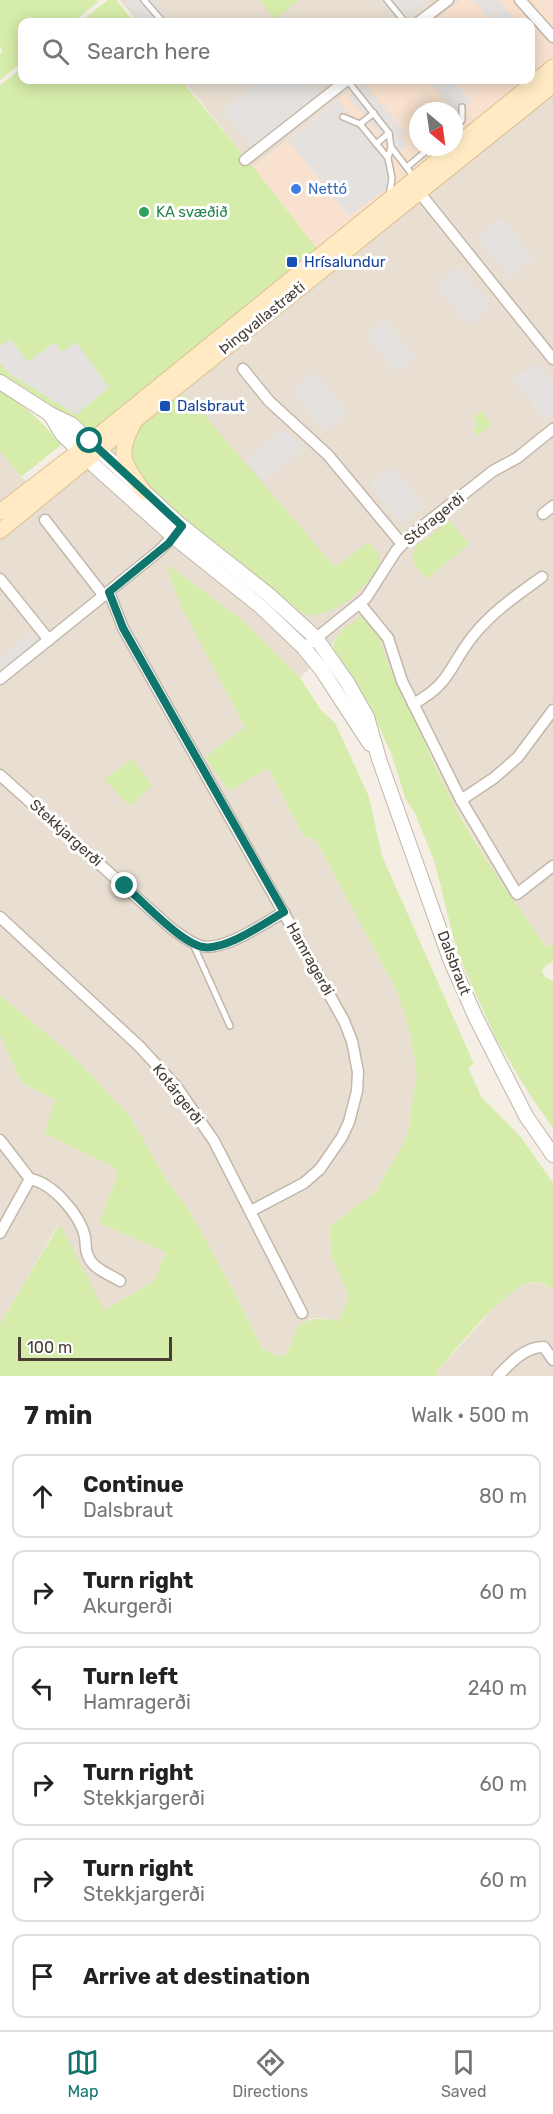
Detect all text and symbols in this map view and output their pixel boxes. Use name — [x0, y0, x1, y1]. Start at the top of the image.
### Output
search box — [18, 18, 535, 84]
icon: search — [39, 35, 72, 68]
text: Search here — [87, 38, 210, 65]
north arrow — [409, 102, 463, 156]
place label: Nettó — [308, 180, 347, 198]
marker: Nettó — [289, 182, 303, 196]
place label: KA svæðið — [156, 203, 228, 221]
marker: KA svæðið — [137, 205, 151, 219]
place label: Hrísalundur — [304, 253, 386, 271]
marker: Hrísalundur — [285, 255, 299, 269]
street label: Þingvallastræti — [215, 278, 309, 358]
place label: Dalsbraut — [177, 397, 245, 415]
marker: Dalsbraut — [158, 399, 172, 413]
route start — [76, 427, 102, 453]
street label: Stóragerði — [400, 489, 468, 549]
street label: Stekkjargerði — [26, 796, 106, 870]
route end — [111, 872, 137, 898]
street label: Hamragerði — [283, 919, 337, 999]
street label: Dalsbraut — [433, 928, 475, 998]
street label: Kotárgerði — [149, 1060, 207, 1128]
scale bar — [18, 1334, 172, 1362]
text: 100 m — [27, 1338, 72, 1357]
text: 7 min — [24, 1400, 92, 1431]
text: Walk · 500 m — [411, 1403, 529, 1427]
text: Continue — [83, 1471, 184, 1498]
icon: ahead — [26, 1480, 59, 1513]
text: 80 m — [479, 1484, 527, 1508]
text: Dalsbraut — [83, 1498, 173, 1522]
text: Turn right — [83, 1567, 193, 1594]
icon: right — [26, 1576, 59, 1609]
text: 60 m — [480, 1580, 527, 1604]
text: Akurgerði — [83, 1594, 172, 1618]
text: Turn left — [83, 1663, 178, 1690]
icon: left — [26, 1672, 59, 1705]
text: 240 m — [468, 1676, 527, 1700]
text: Hamragerði — [83, 1690, 191, 1714]
text: Turn right — [83, 1759, 193, 1786]
icon: right — [26, 1768, 59, 1801]
text: 60 m — [480, 1772, 527, 1796]
text: Stekkjargerði — [83, 1786, 205, 1810]
text: Turn right — [83, 1855, 193, 1882]
icon: right — [26, 1864, 59, 1897]
text: 60 m — [480, 1868, 527, 1892]
text: Stekkjargerði — [83, 1882, 205, 1906]
icon: arrive — [26, 1960, 59, 1993]
text: Arrive at destination — [83, 1963, 310, 1990]
tab: Map — [66, 2046, 99, 2101]
tab: Directions — [232, 2046, 308, 2101]
tab: Saved — [441, 2046, 487, 2101]

